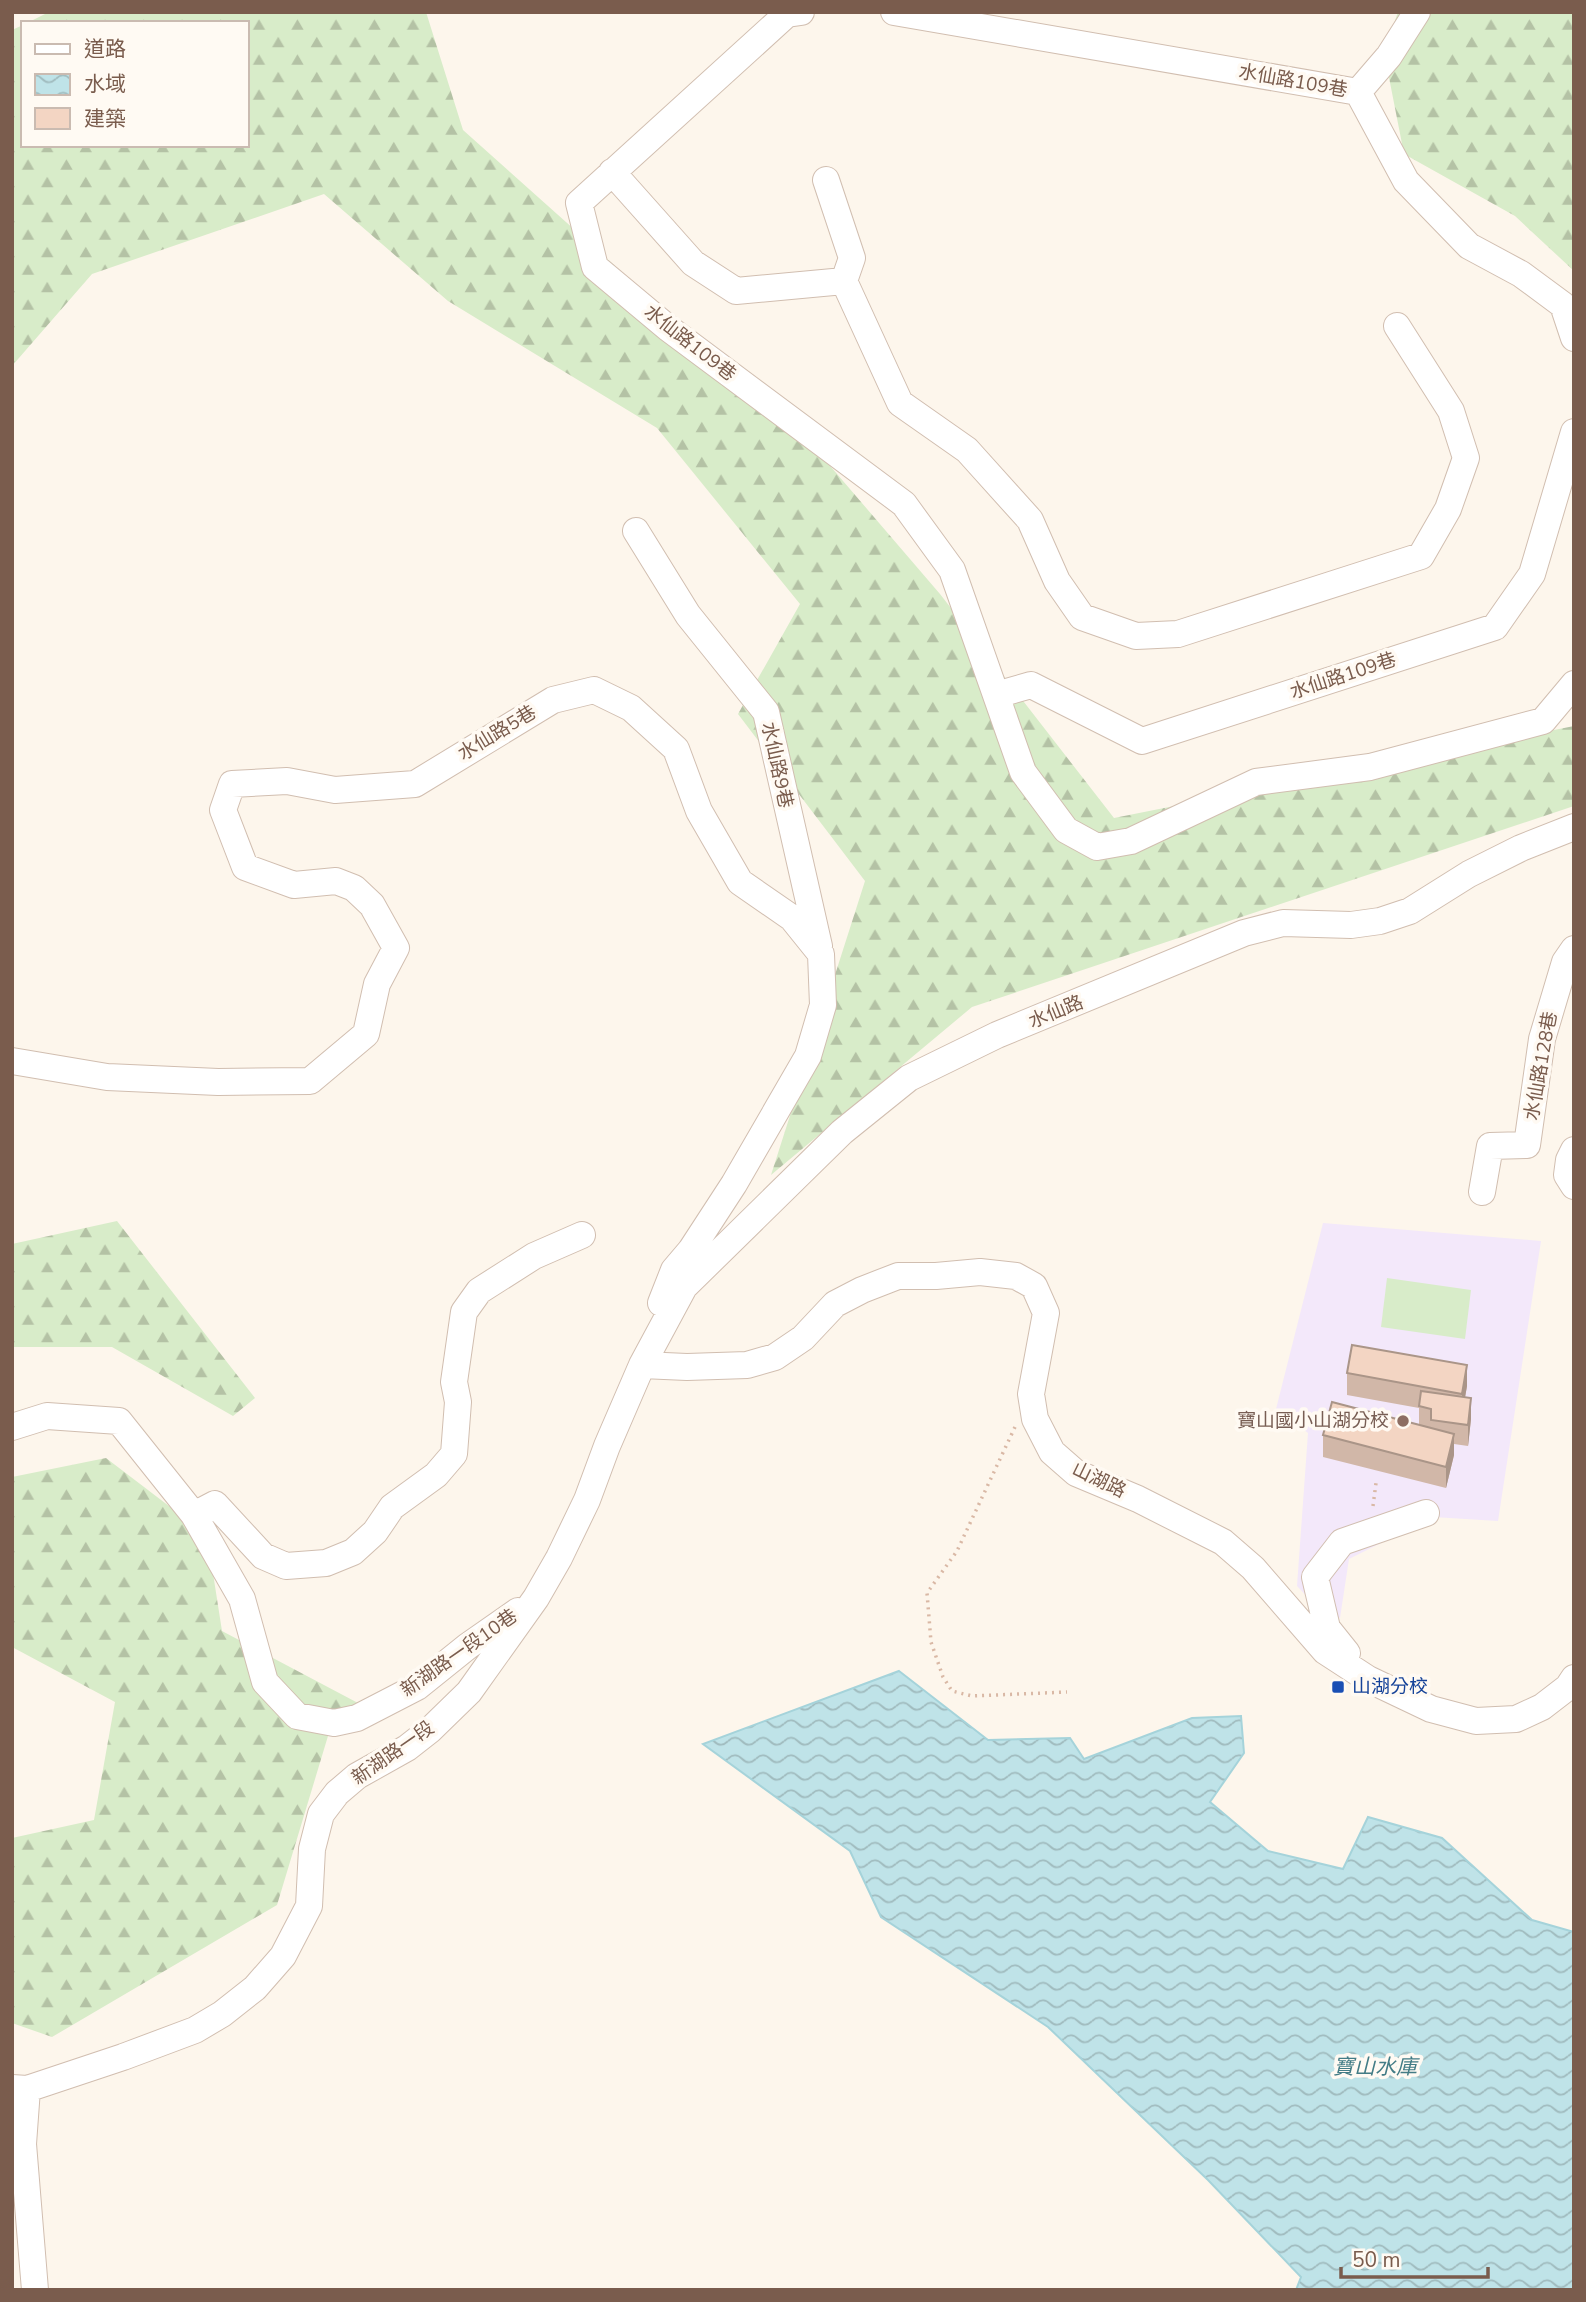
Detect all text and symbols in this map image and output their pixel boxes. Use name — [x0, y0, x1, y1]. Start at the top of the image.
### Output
legend — [21, 21, 248, 147]
text: 道路 — [84, 35, 126, 63]
street label: 水仙路109巷 — [1236, 59, 1350, 103]
text: 水域 — [84, 70, 126, 98]
text: 建築 — [84, 105, 126, 133]
street label: 水仙路109巷 — [639, 299, 741, 387]
street label: 水仙路109巷 — [1287, 647, 1399, 705]
street label: 水仙路5巷 — [453, 699, 541, 767]
street label: 水仙路9巷 — [755, 720, 799, 810]
street label: 水仙路 — [1025, 989, 1087, 1035]
street label: 水仙路128巷 — [1519, 1009, 1563, 1123]
place label: 寶山國小山湖分校 — [1237, 1408, 1389, 1434]
marker: 寶山國小山湖分校 — [1395, 1413, 1411, 1429]
street label: 山湖路 — [1068, 1456, 1130, 1504]
street label: 新湖路一段10巷 — [396, 1603, 522, 1703]
place label: 山湖分校 — [1352, 1674, 1428, 1700]
marker: 山湖分校 — [1330, 1679, 1346, 1695]
street label: 新湖路一段 — [347, 1715, 439, 1791]
water label: 寶山水庫 — [1333, 2053, 1420, 2081]
scale bar — [1341, 2236, 1488, 2280]
text: 50 m — [1352, 2246, 1401, 2274]

